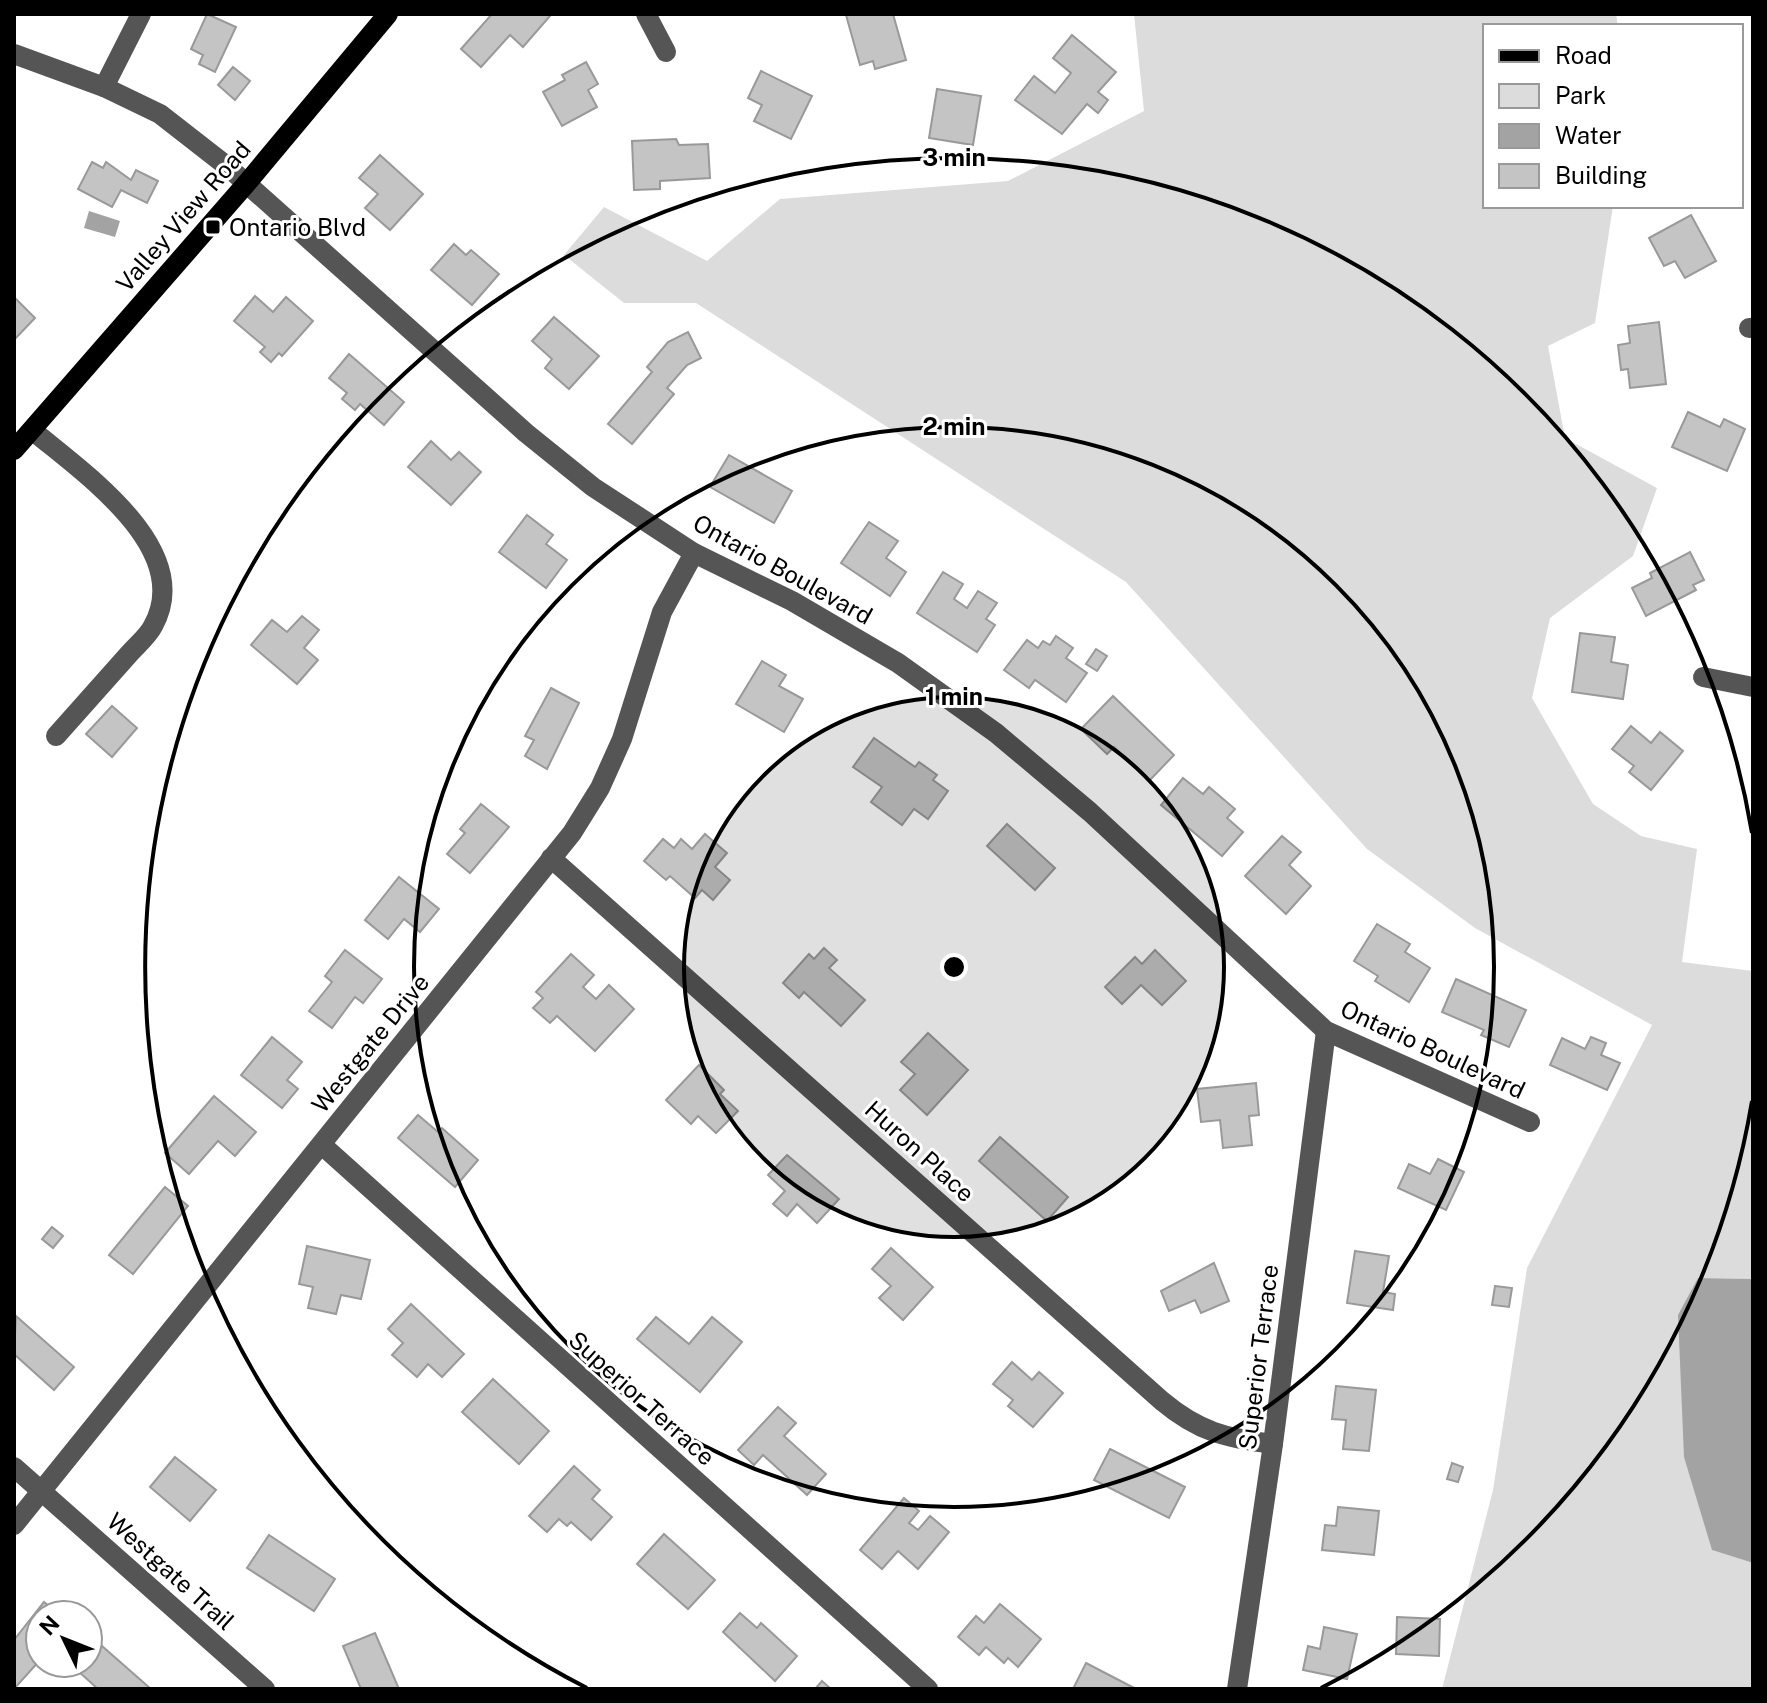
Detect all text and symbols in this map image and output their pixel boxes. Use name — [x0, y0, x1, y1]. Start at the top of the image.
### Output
legend — [1483, 24, 1743, 208]
text: Road — [1555, 41, 1612, 69]
text: Park — [1555, 81, 1606, 109]
text: Water — [1555, 121, 1622, 149]
street label: Valley View Road — [110, 135, 256, 297]
text: 3 min — [922, 143, 986, 171]
text: Building — [1555, 161, 1647, 189]
place label: Ontario Blvd — [229, 213, 366, 241]
marker: Ontario Blvd — [204, 218, 222, 236]
text: 2 min — [923, 412, 985, 440]
street label: Ontario Boulevard — [689, 508, 877, 630]
text: 1 min — [925, 682, 983, 710]
centre of rings — [940, 953, 968, 981]
street label: Westgate Drive — [306, 968, 434, 1118]
street label: Ontario Boulevard — [1336, 994, 1530, 1104]
street label: Huron Place — [860, 1095, 980, 1207]
street label: Superior Terrace — [1233, 1263, 1283, 1451]
street label: Superior Terrace — [563, 1325, 721, 1471]
street label: Westgate Trail — [102, 1507, 240, 1635]
north arrow — [24, 1599, 104, 1679]
text: N — [34, 1610, 65, 1641]

